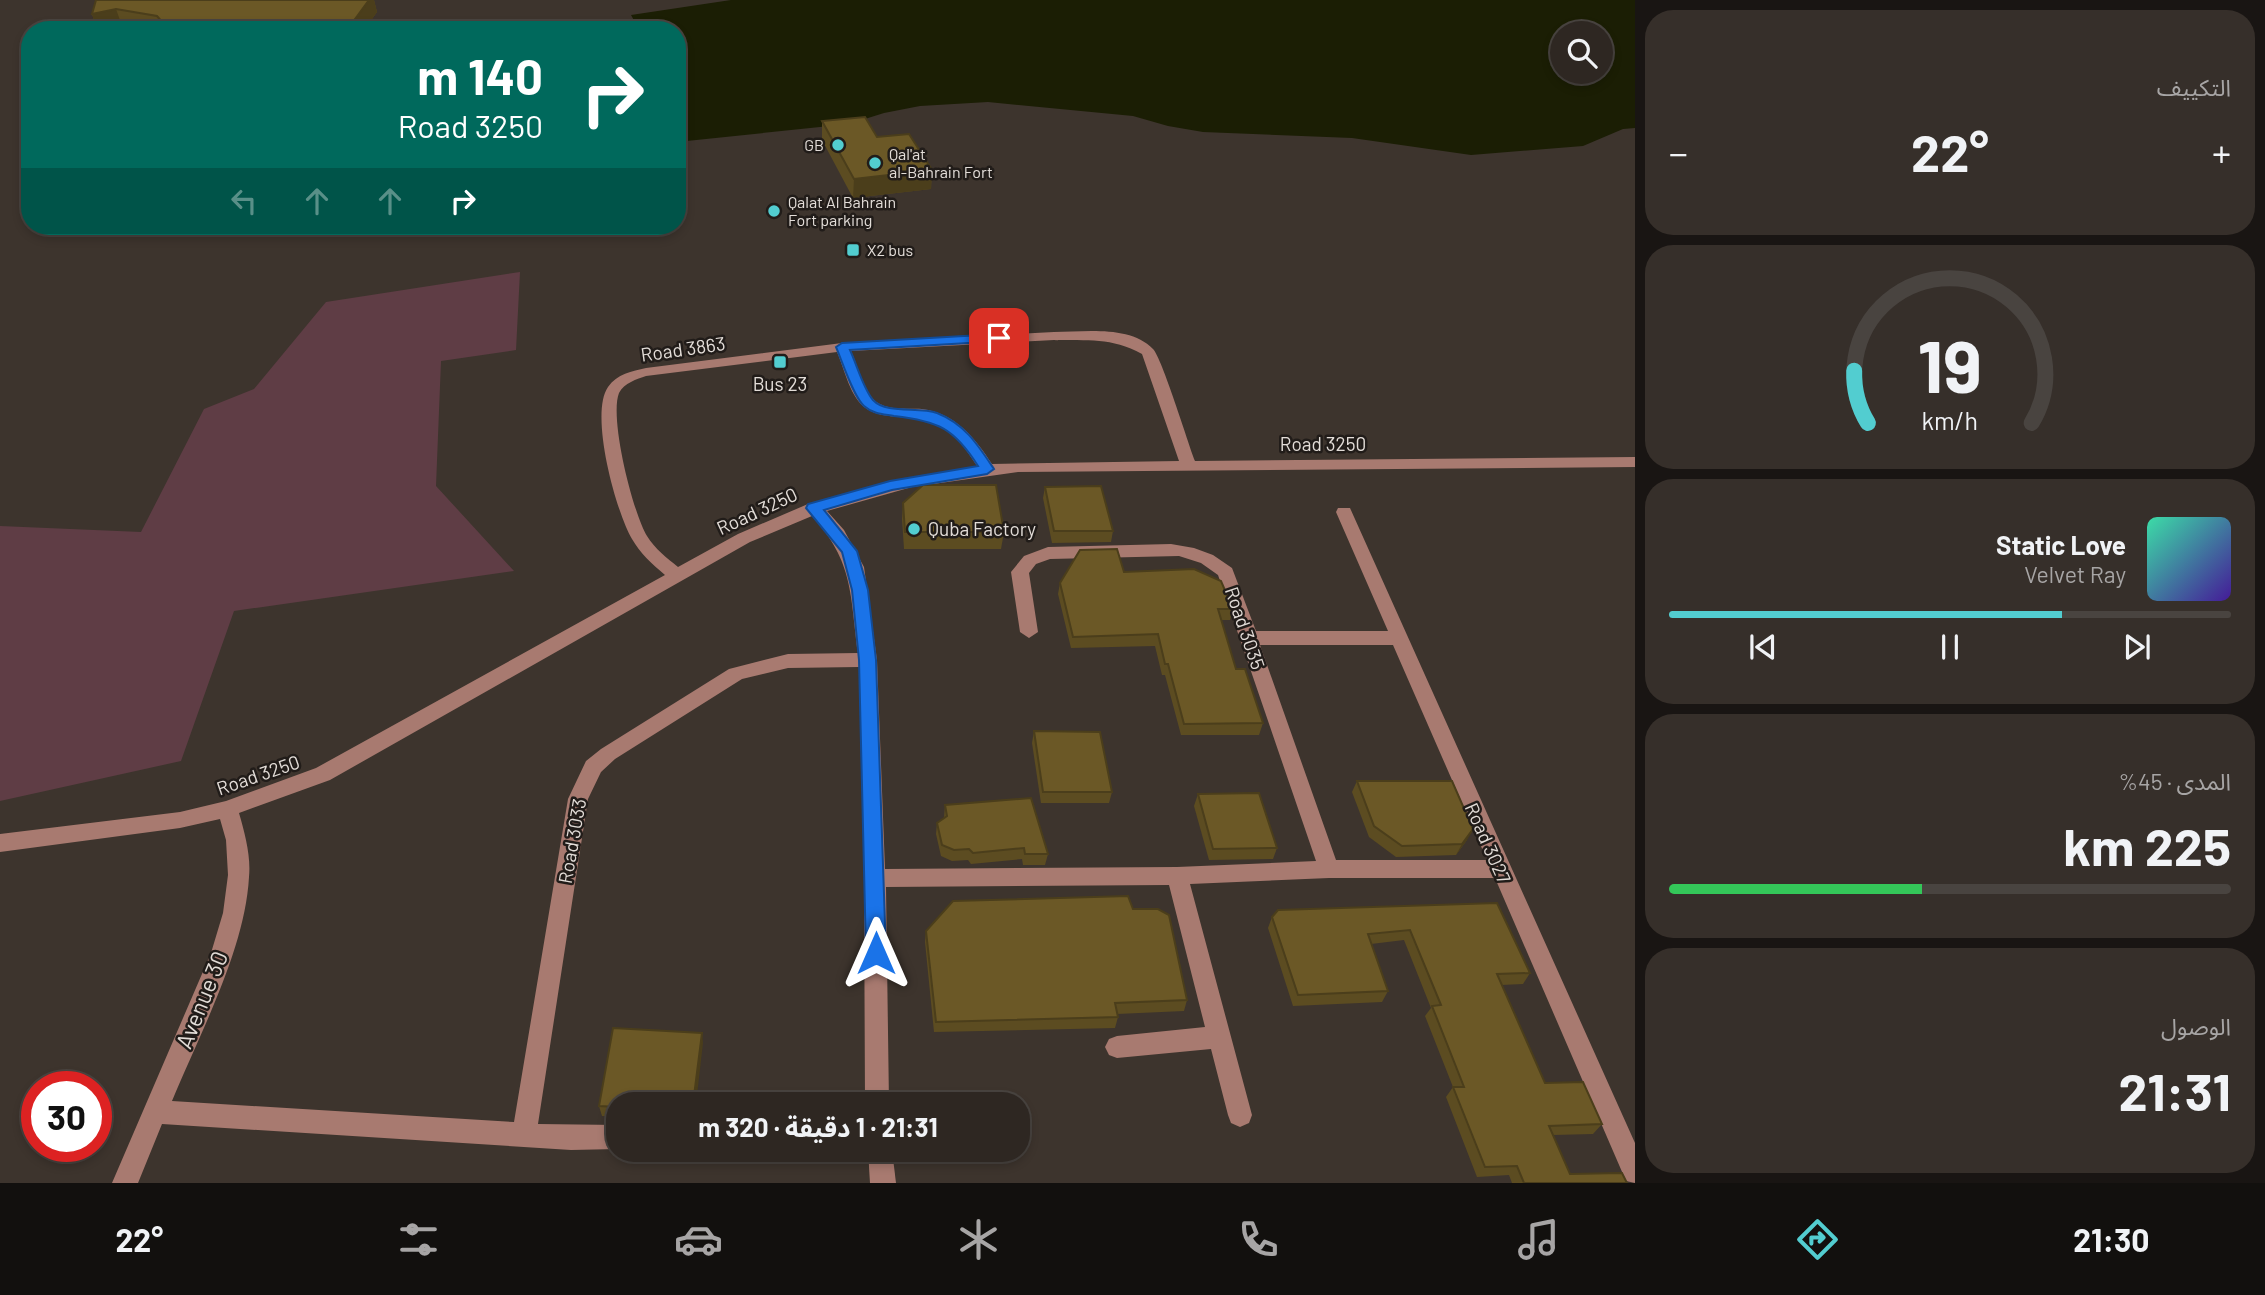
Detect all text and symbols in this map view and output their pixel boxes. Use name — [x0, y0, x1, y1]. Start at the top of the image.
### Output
map controls — [1550, 21, 1613, 84]
button: search — [1550, 21, 1613, 84]
text: 140 m — [417, 46, 543, 105]
icon: right — [567, 49, 658, 140]
text: التكييف — [2157, 73, 2231, 101]
text: Road 3250 — [398, 106, 543, 144]
text: 22° — [1911, 120, 1989, 182]
text: − — [1669, 129, 1688, 175]
text: + — [2212, 129, 2231, 175]
place label: GB — [804, 135, 824, 154]
marker: GB — [830, 137, 846, 153]
place label: Qal'at al-Bahrain Fort — [889, 144, 993, 181]
marker: Qal'at al-Bahrain Fort — [867, 155, 883, 171]
icon: left — [225, 182, 263, 220]
icon: ahead — [298, 182, 336, 220]
icon: ahead — [371, 182, 409, 220]
icon: right — [444, 182, 482, 220]
place label: Qalat Al Bahrain Fort parking — [788, 192, 896, 229]
marker: Qalat Al Bahrain Fort parking — [766, 203, 782, 219]
place label: X2 bus — [867, 240, 913, 259]
marker: X2 bus — [845, 242, 861, 258]
pin — [969, 308, 1029, 368]
icon: arrive — [980, 319, 1018, 357]
text: 19 — [1918, 320, 1982, 408]
street label: Road 3863 — [639, 331, 727, 366]
marker: Bus 23 — [772, 354, 788, 370]
place label: Bus 23 — [753, 372, 807, 395]
text: km/h — [1922, 405, 1978, 435]
street label: Road 3250 — [1280, 432, 1366, 455]
street label: Road 3250 — [713, 482, 801, 539]
place label: Quba Factory — [928, 517, 1036, 540]
marker: Quba Factory — [906, 521, 922, 537]
text: Static Love — [1996, 529, 2126, 560]
text: Velvet Ray — [2024, 560, 2126, 588]
street label: Road 3035 — [1221, 583, 1270, 672]
icon: previous — [1744, 628, 1782, 666]
icon: pause — [1931, 628, 1969, 666]
icon: next — [2118, 628, 2156, 666]
street label: Road 3250 — [213, 750, 302, 799]
text: المدى · 45% — [2118, 767, 2231, 795]
street label: Road 3033 — [553, 797, 590, 885]
street label: Road 3027 — [1461, 799, 1516, 887]
text: 225 km — [2063, 814, 2231, 876]
position arrow — [839, 916, 913, 990]
street label: Avenue 30 — [169, 947, 233, 1052]
text: الوصول — [2161, 1012, 2231, 1040]
text: 21:31 — [2119, 1059, 2231, 1121]
speed limit sign: 30 — [21, 1071, 112, 1162]
text: 21:31 · 1 دقيقة · 320 m — [698, 1111, 938, 1142]
icon: filters — [394, 1215, 443, 1264]
icon: car — [674, 1215, 723, 1264]
icon: climate — [954, 1215, 1003, 1264]
icon: phone — [1234, 1215, 1283, 1264]
icon: music — [1514, 1215, 1563, 1264]
icon: directions — [1793, 1215, 1842, 1264]
text: 22° — [115, 1220, 163, 1258]
text: 21:30 — [2073, 1220, 2150, 1258]

